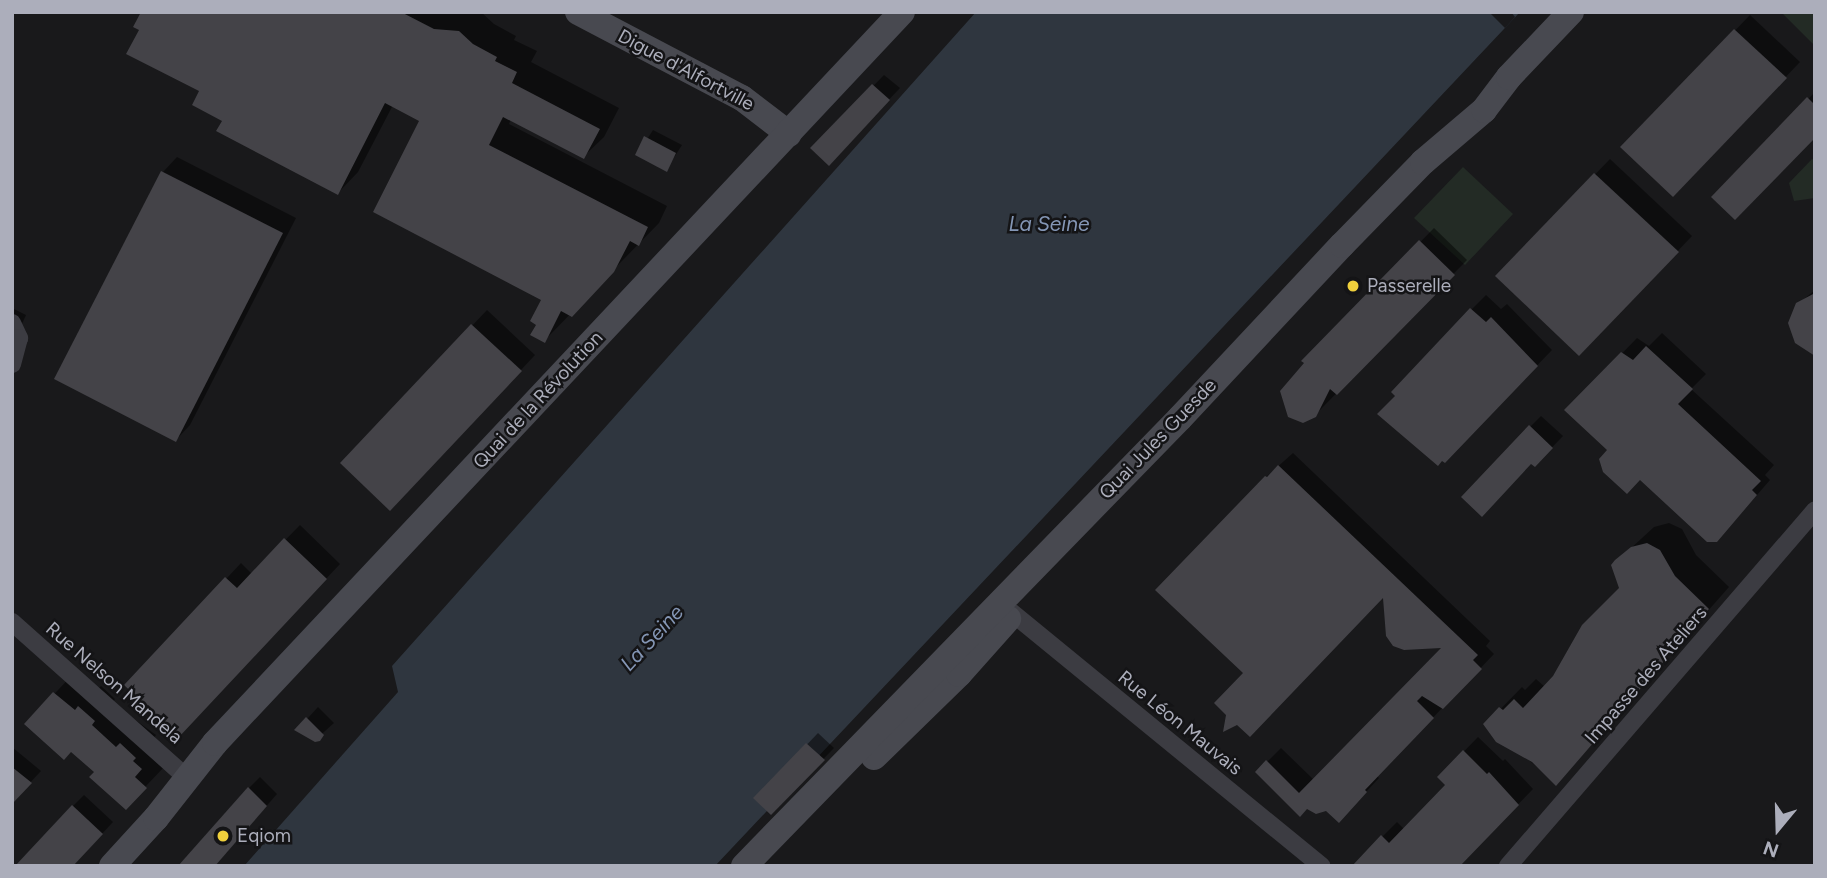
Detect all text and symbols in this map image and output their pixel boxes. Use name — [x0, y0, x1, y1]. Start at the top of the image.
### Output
street label: Digue d'Alfortville — [614, 25, 758, 115]
water label: La Seine — [1009, 211, 1089, 237]
place label: Passerelle — [1367, 275, 1451, 297]
marker: Passerelle — [1345, 278, 1361, 294]
street label: Quai de la Révolution — [468, 327, 608, 473]
street label: Quai Jules Guesde — [1095, 374, 1221, 504]
water label: La Seine — [615, 600, 689, 676]
street label: Impasse des Ateliers — [1580, 602, 1712, 748]
street label: Rue Nelson Mandela — [41, 617, 187, 749]
street label: Rue Léon Mauvais — [1113, 666, 1247, 780]
north arrow — [1743, 794, 1813, 864]
place label: Eqiom — [237, 825, 291, 847]
marker: Eqiom — [215, 828, 231, 844]
text: N — [1760, 836, 1782, 863]

